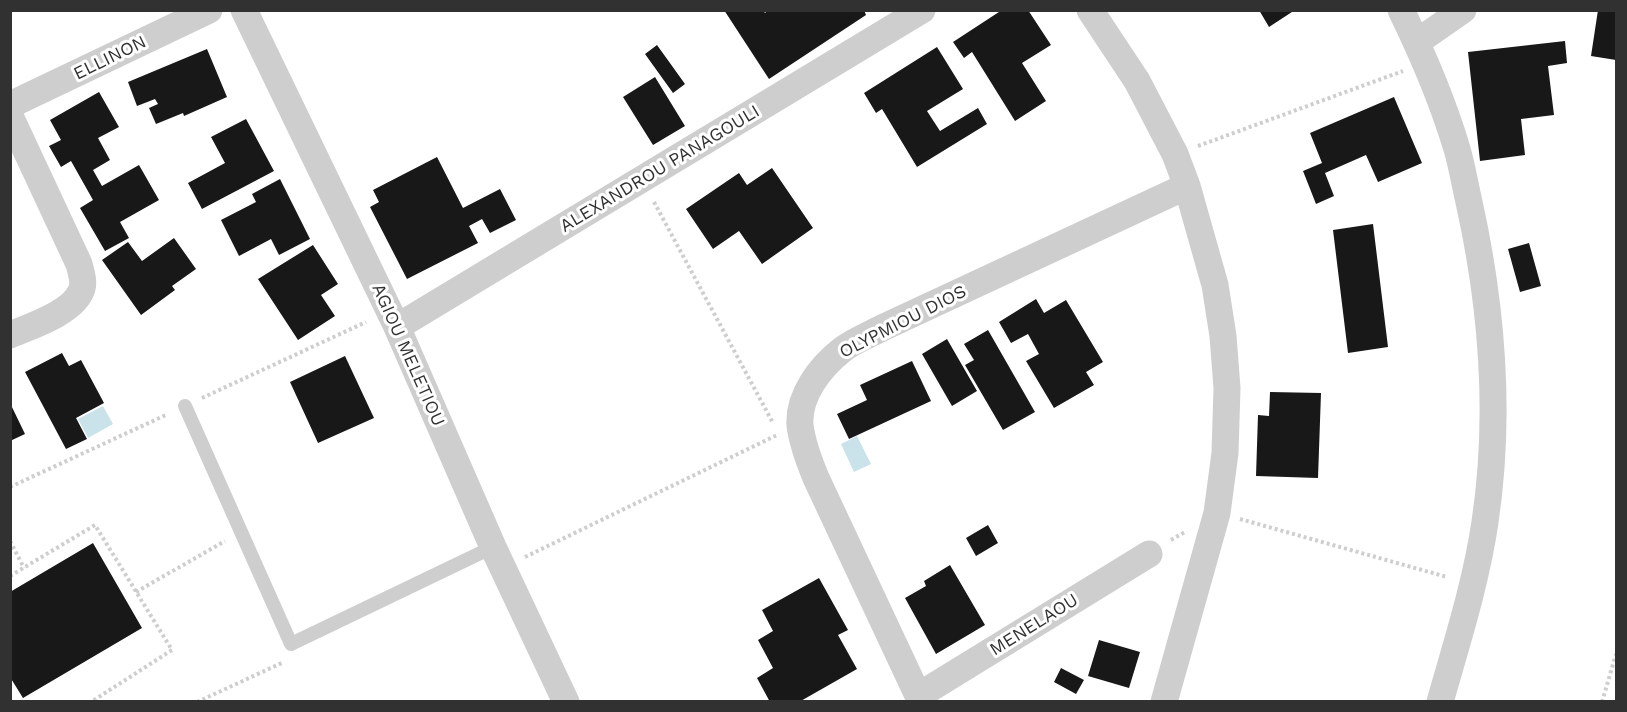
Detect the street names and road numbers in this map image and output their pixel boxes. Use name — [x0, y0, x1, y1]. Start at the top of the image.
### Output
street label: ELLINON — [70, 31, 150, 85]
street label: ALEXANDROU PANAGOULI — [556, 101, 764, 237]
street label: AGIOU MELETIOU — [367, 280, 449, 430]
street label: OLYPMIOU DIOS — [836, 281, 970, 363]
street label: MENELAOU — [986, 589, 1082, 661]

